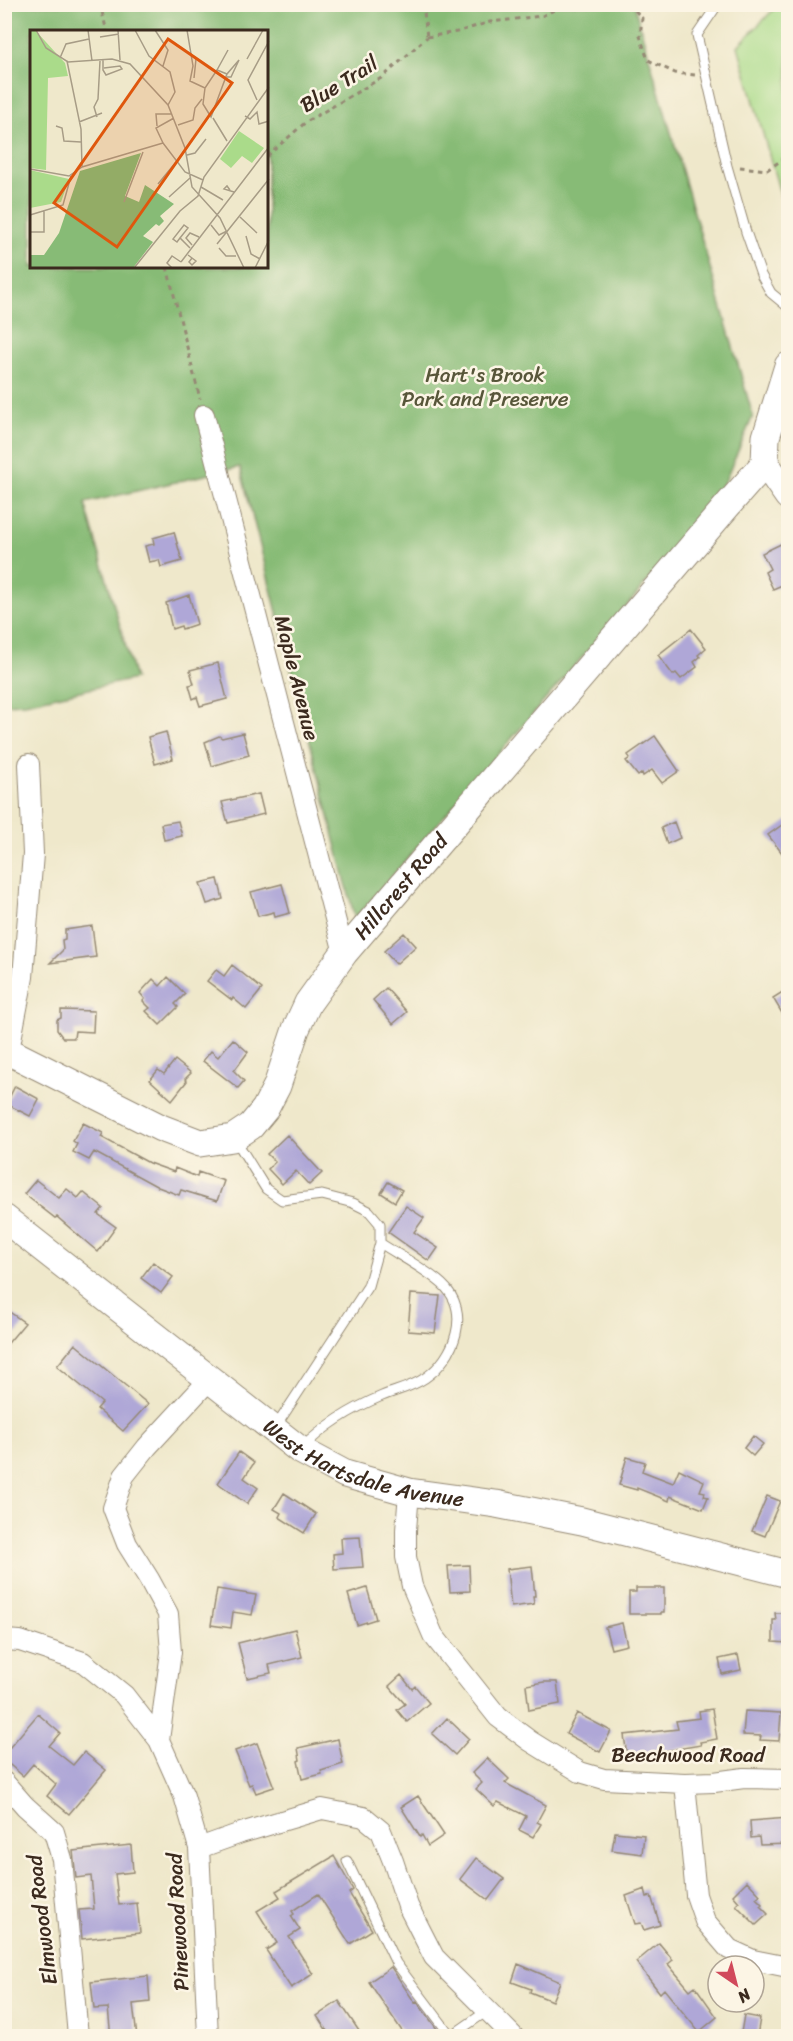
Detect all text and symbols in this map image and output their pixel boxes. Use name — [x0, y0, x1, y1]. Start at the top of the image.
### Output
inset map — [30, 30, 268, 268]
street label: Blue Trail — [292, 44, 387, 123]
park label: Hart's Brook Park and Preserve — [401, 356, 569, 418]
street label: Maple Avenue — [263, 611, 331, 745]
street label: Hillcrest Road — [344, 823, 459, 949]
street label: West Hartsdale Avenue — [254, 1408, 467, 1518]
street label: Beechwood Road — [611, 1736, 767, 1774]
street label: Pinewood Road — [155, 1850, 201, 1992]
street label: Elmwood Road — [15, 1851, 69, 1987]
north arrow — [706, 1954, 766, 2014]
text: N — [731, 1980, 758, 2011]

